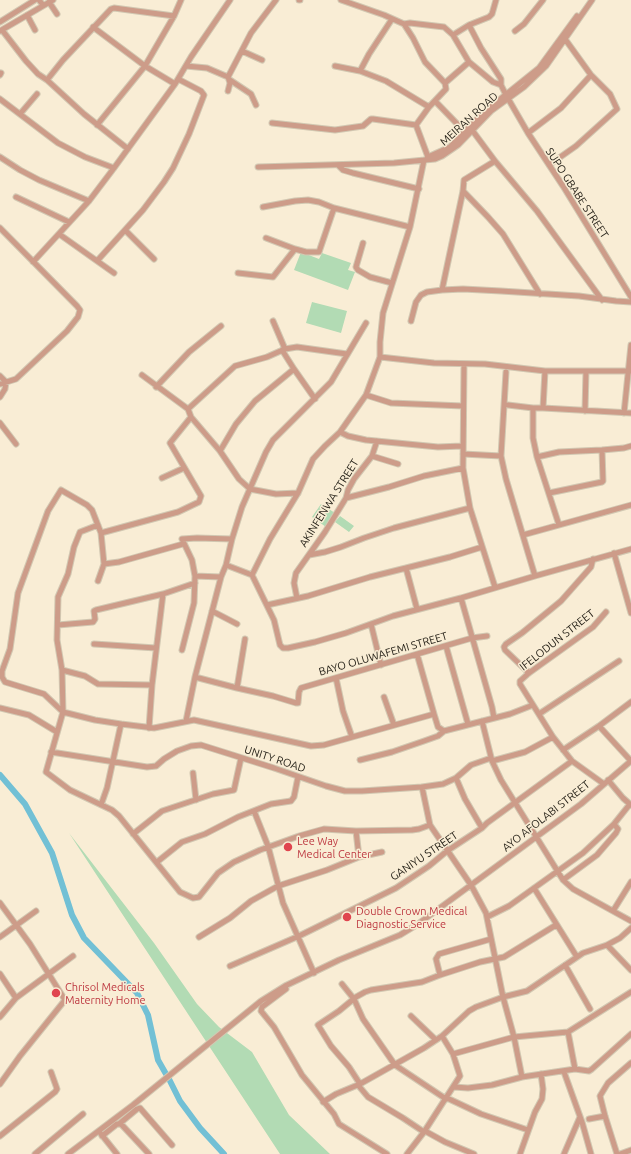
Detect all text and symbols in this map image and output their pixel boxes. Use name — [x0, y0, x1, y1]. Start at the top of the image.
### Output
street label: MEIRAN ROAD — [437, 90, 501, 148]
street label: SUPO GBABE STREET — [543, 145, 611, 241]
street label: AKINFENWA STREET — [297, 457, 361, 549]
street label: IFELODUN STREET — [517, 607, 597, 673]
street label: BAYO OLUWAFEMI STREET — [317, 629, 449, 679]
street label: UNITY ROAD — [243, 743, 307, 775]
street label: AYO AFOLABI STREET — [500, 778, 592, 854]
street label: GANIYU STREET — [388, 829, 460, 883]
place label: Lee Way Medical Center — [297, 834, 372, 860]
marker: Lee Way Medical Center — [282, 841, 294, 853]
place label: Double Crown Medical Diagnostic Service — [356, 904, 467, 930]
marker: Double Crown Medical Diagnostic Service — [341, 911, 353, 923]
place label: Chrisol Medicals Maternity Home — [65, 980, 146, 1006]
marker: Chrisol Medicals Maternity Home — [50, 987, 62, 999]

